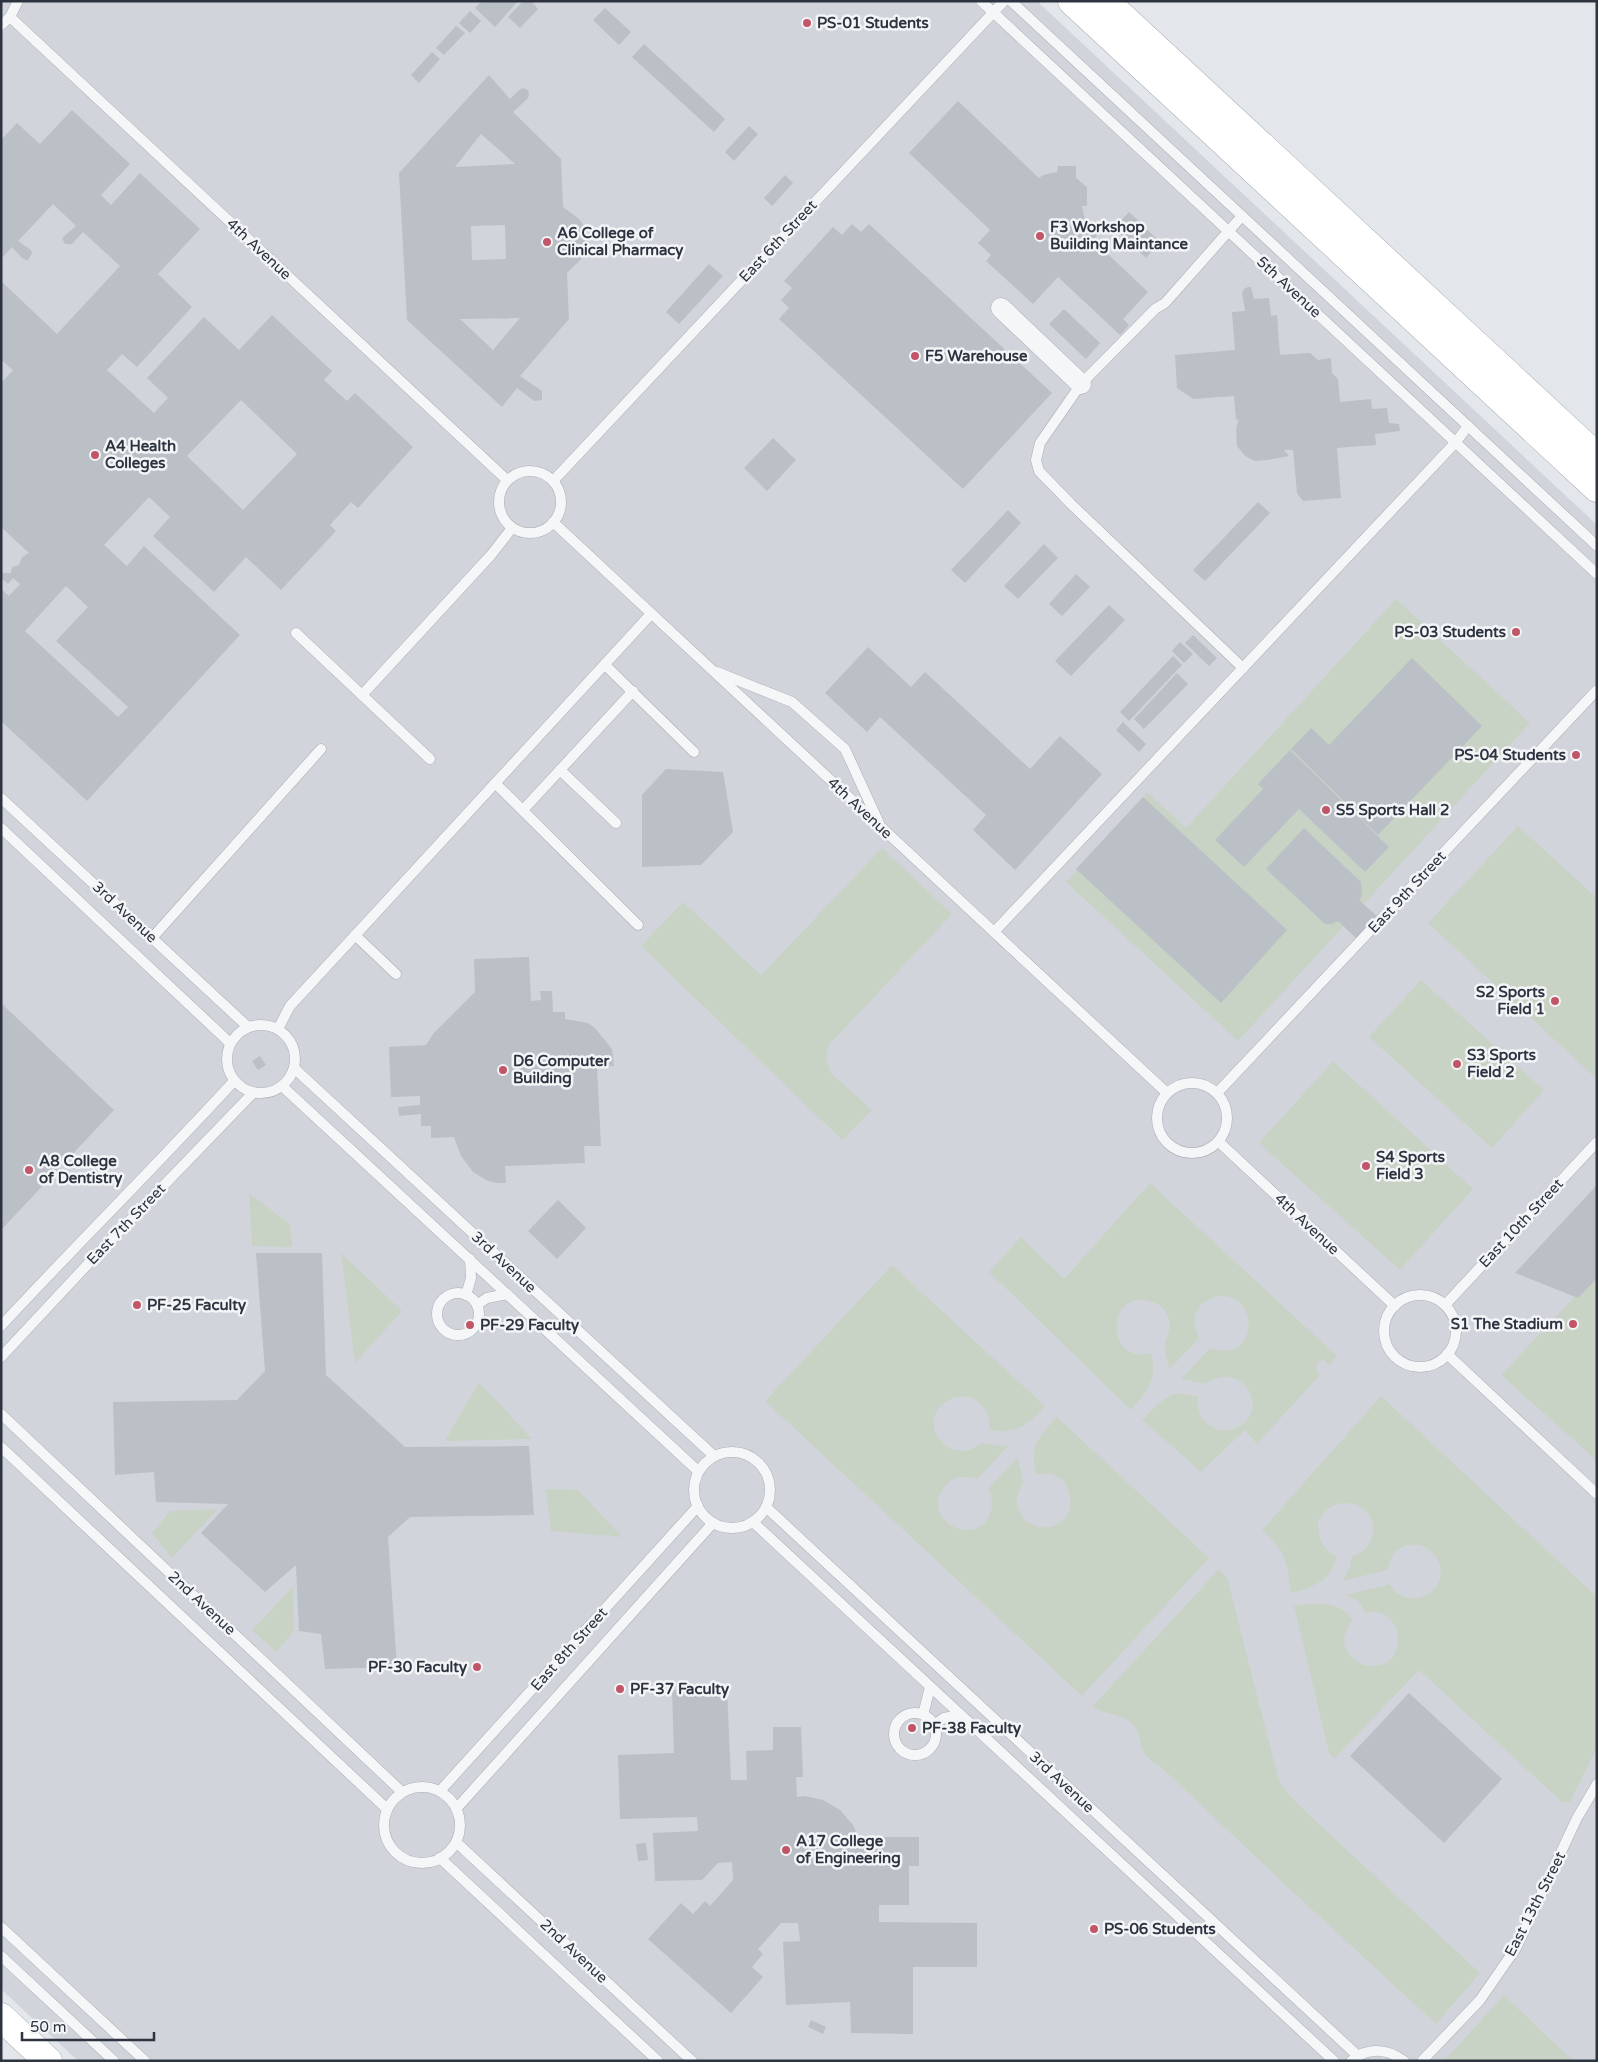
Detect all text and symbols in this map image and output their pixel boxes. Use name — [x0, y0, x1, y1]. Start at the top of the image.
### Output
place label: PS-01 Students — [817, 14, 929, 32]
marker: PS-01 Students — [801, 17, 813, 29]
street label: East 6th Street — [735, 196, 821, 286]
street label: 4th Avenue — [223, 214, 295, 284]
place label: F3 Workshop Building Maintance — [1050, 218, 1188, 254]
place label: A6 College of Clinical Pharmacy — [557, 224, 683, 260]
marker: F3 Workshop Building Maintance — [1034, 230, 1046, 242]
marker: A6 College of Clinical Pharmacy — [541, 236, 553, 248]
street label: 5th Avenue — [1253, 252, 1325, 322]
place label: F5 Warehouse — [925, 347, 1028, 365]
marker: F5 Warehouse — [909, 350, 921, 362]
place label: A4 Health Colleges — [105, 437, 176, 473]
marker: A4 Health Colleges — [89, 449, 101, 461]
place label: PS-03 Students — [1394, 623, 1506, 641]
marker: PS-03 Students — [1510, 626, 1522, 638]
place label: PS-04 Students — [1454, 746, 1566, 764]
marker: PS-04 Students — [1570, 749, 1582, 761]
street label: 4th Avenue — [824, 773, 896, 843]
place label: S5 Sports Hall 2 — [1336, 801, 1449, 820]
marker: S5 Sports Hall 2 — [1320, 804, 1332, 816]
street label: East 9th Street — [1364, 847, 1450, 937]
street label: 3rd Avenue — [89, 877, 161, 947]
place label: S2 Sports Field 1 — [1476, 983, 1545, 1018]
marker: S2 Sports Field 1 — [1549, 995, 1561, 1007]
place label: S3 Sports Field 2 — [1467, 1046, 1536, 1081]
place label: D6 Computer Building — [513, 1052, 609, 1088]
marker: S3 Sports Field 2 — [1451, 1058, 1463, 1070]
marker: D6 Computer Building — [497, 1064, 509, 1076]
place label: S4 Sports Field 3 — [1376, 1148, 1445, 1183]
place label: A8 College of Dentistry — [39, 1152, 122, 1188]
marker: S4 Sports Field 3 — [1360, 1160, 1372, 1172]
marker: A8 College of Dentistry — [23, 1164, 35, 1176]
street label: East 10th Street — [1475, 1175, 1567, 1271]
street label: East 7th Street — [83, 1180, 169, 1268]
street label: 4th Avenue — [1271, 1189, 1343, 1259]
street label: 3rd Avenue — [468, 1227, 540, 1297]
place label: PF-25 Faculty — [147, 1296, 246, 1315]
marker: PF-25 Faculty — [131, 1299, 143, 1311]
place label: S1 The Stadium — [1451, 1315, 1563, 1333]
place label: PF-29 Faculty — [480, 1316, 579, 1335]
marker: S1 The Stadium — [1567, 1318, 1579, 1330]
marker: PF-29 Faculty — [464, 1319, 476, 1331]
street label: 2nd Avenue — [165, 1567, 239, 1639]
street label: East 8th Street — [527, 1603, 611, 1694]
place label: PF-30 Faculty — [368, 1658, 467, 1677]
marker: PF-30 Faculty — [471, 1661, 483, 1673]
place label: PF-37 Faculty — [630, 1680, 729, 1699]
marker: PF-37 Faculty — [614, 1683, 626, 1695]
place label: PF-38 Faculty — [922, 1719, 1021, 1738]
marker: PF-38 Faculty — [906, 1722, 918, 1734]
street label: 3rd Avenue — [1026, 1747, 1098, 1817]
place label: A17 College of Engineering — [796, 1832, 901, 1868]
marker: A17 College of Engineering — [780, 1844, 792, 1856]
street label: East 13th Street — [1501, 1848, 1569, 1959]
street label: 2nd Avenue — [537, 1915, 611, 1987]
place label: PS-06 Students — [1104, 1920, 1216, 1938]
marker: PS-06 Students — [1088, 1923, 1100, 1935]
scale bar — [22, 2010, 155, 2042]
text: 50 m — [30, 2018, 67, 2036]

